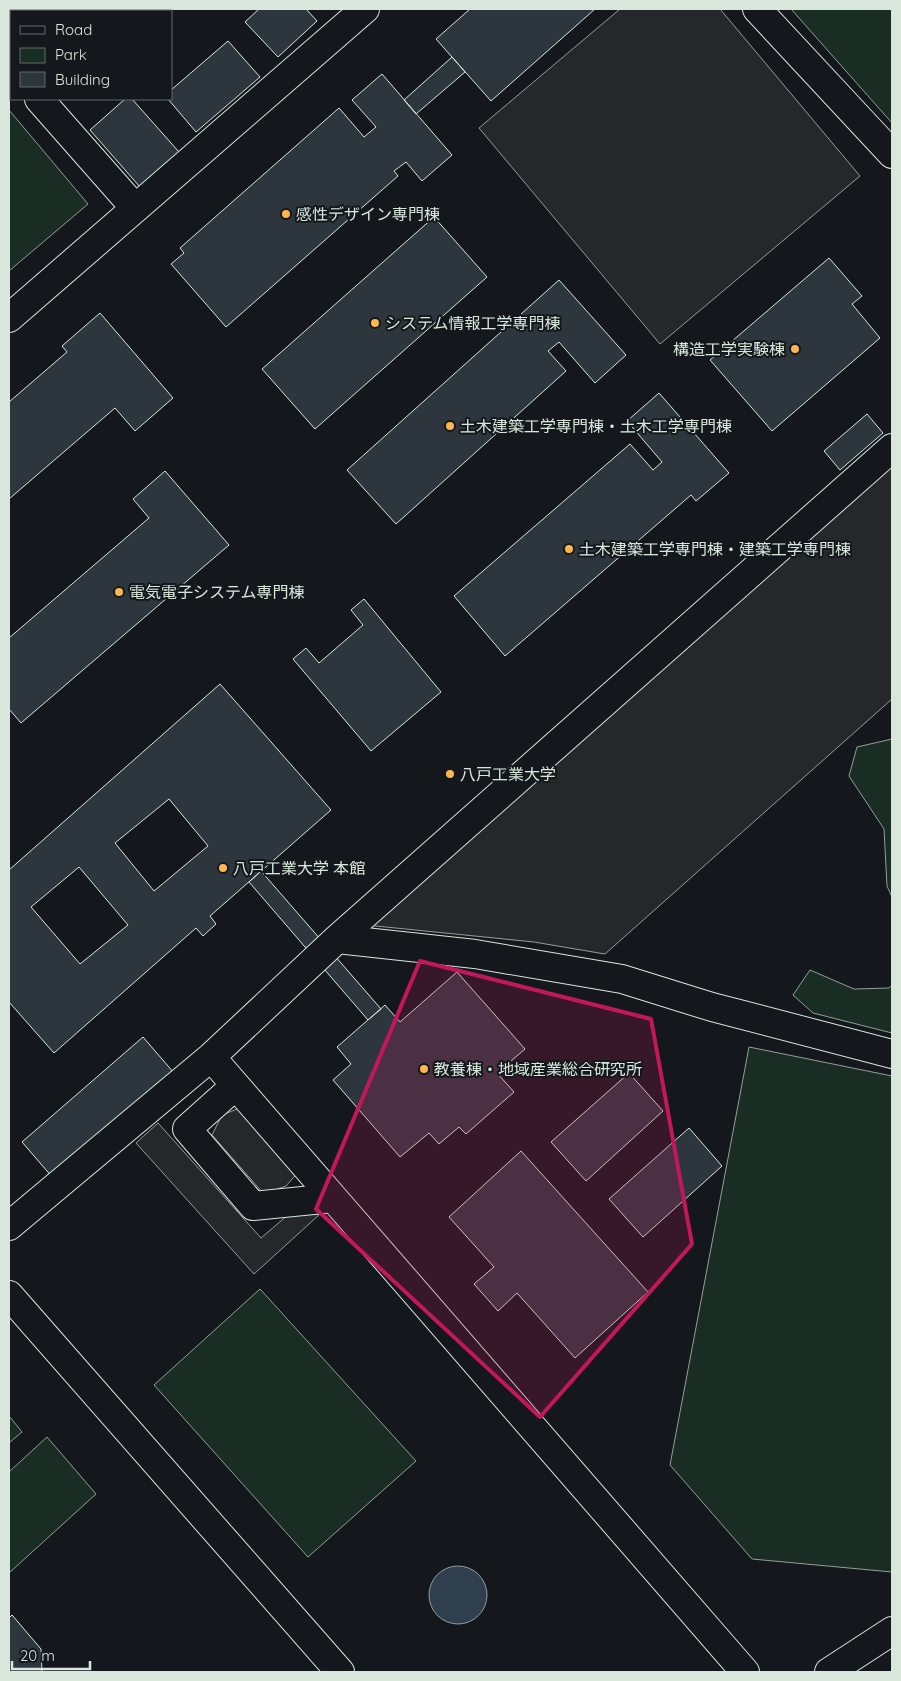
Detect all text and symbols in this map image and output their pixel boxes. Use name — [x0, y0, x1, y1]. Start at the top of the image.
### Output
legend — [10, 10, 172, 100]
text: Road — [55, 20, 92, 39]
text: Park — [55, 45, 87, 64]
text: Building — [55, 70, 110, 89]
place label: 感性デザイン専門棟 — [296, 204, 440, 224]
marker: 感性デザイン専門棟 — [280, 208, 292, 220]
place label: システム情報工学専門棟 — [385, 313, 561, 333]
marker: システム情報工学専門棟 — [369, 317, 381, 329]
place label: 構造工学実験棟 — [673, 339, 785, 359]
marker: 構造工学実験棟 — [789, 343, 801, 355]
place label: 土木建築工学専門棟・土木工学専門棟 — [460, 416, 732, 436]
marker: 土木建築工学専門棟・土木工学専門棟 — [444, 420, 456, 432]
place label: 土木建築工学専門棟・建築工学専門棟 — [579, 539, 851, 559]
marker: 土木建築工学専門棟・建築工学専門棟 — [563, 543, 575, 555]
place label: 電気電子システム専門棟 — [129, 582, 305, 602]
marker: 電気電子システム専門棟 — [113, 586, 125, 598]
place label: 八戸工業大学 — [460, 764, 556, 784]
marker: 八戸工業大学 — [444, 768, 456, 780]
place label: 八戸工業大学 本館 — [233, 858, 365, 878]
marker: 八戸工業大学 本館 — [217, 862, 229, 874]
place label: 教養棟・地域産業総合研究所 — [434, 1059, 642, 1079]
marker: 教養棟・地域産業総合研究所 — [418, 1063, 430, 1075]
scale bar — [12, 1638, 90, 1670]
text: 20 m — [20, 1646, 55, 1665]

